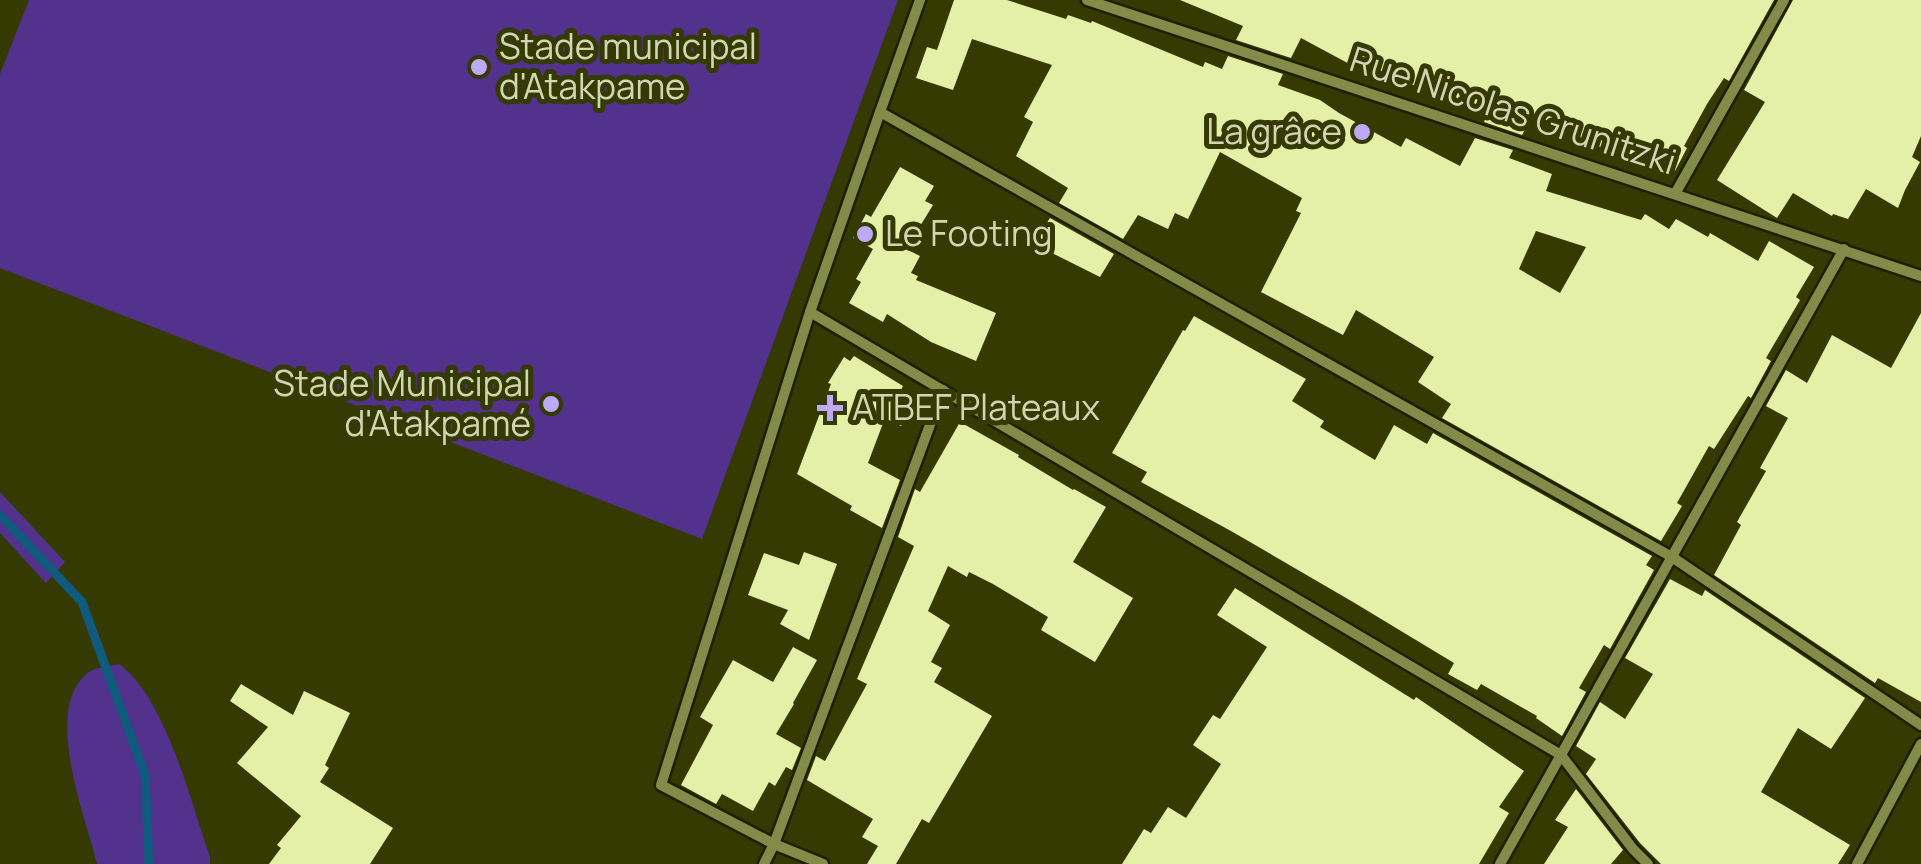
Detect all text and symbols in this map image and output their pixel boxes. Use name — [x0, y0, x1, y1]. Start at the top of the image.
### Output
place label: Stade municipal d'Atakpame — [499, 22, 757, 110]
street label: Rue Nicolas Grunitzki — [1344, 35, 1682, 185]
marker: Stade municipal d'Atakpame — [468, 56, 490, 78]
place label: La grâce — [1206, 107, 1342, 155]
marker: La grâce — [1351, 121, 1373, 143]
place label: Le Footing — [885, 209, 1053, 257]
marker: Le Footing — [854, 223, 876, 245]
place label: Stade Municipal d'Atakpamé — [273, 359, 531, 447]
place label: ATBEF Plateaux — [852, 383, 1100, 431]
marker: Stade Municipal d'Atakpamé — [540, 393, 562, 415]
marker: ATBEF Plateaux — [817, 395, 843, 421]

